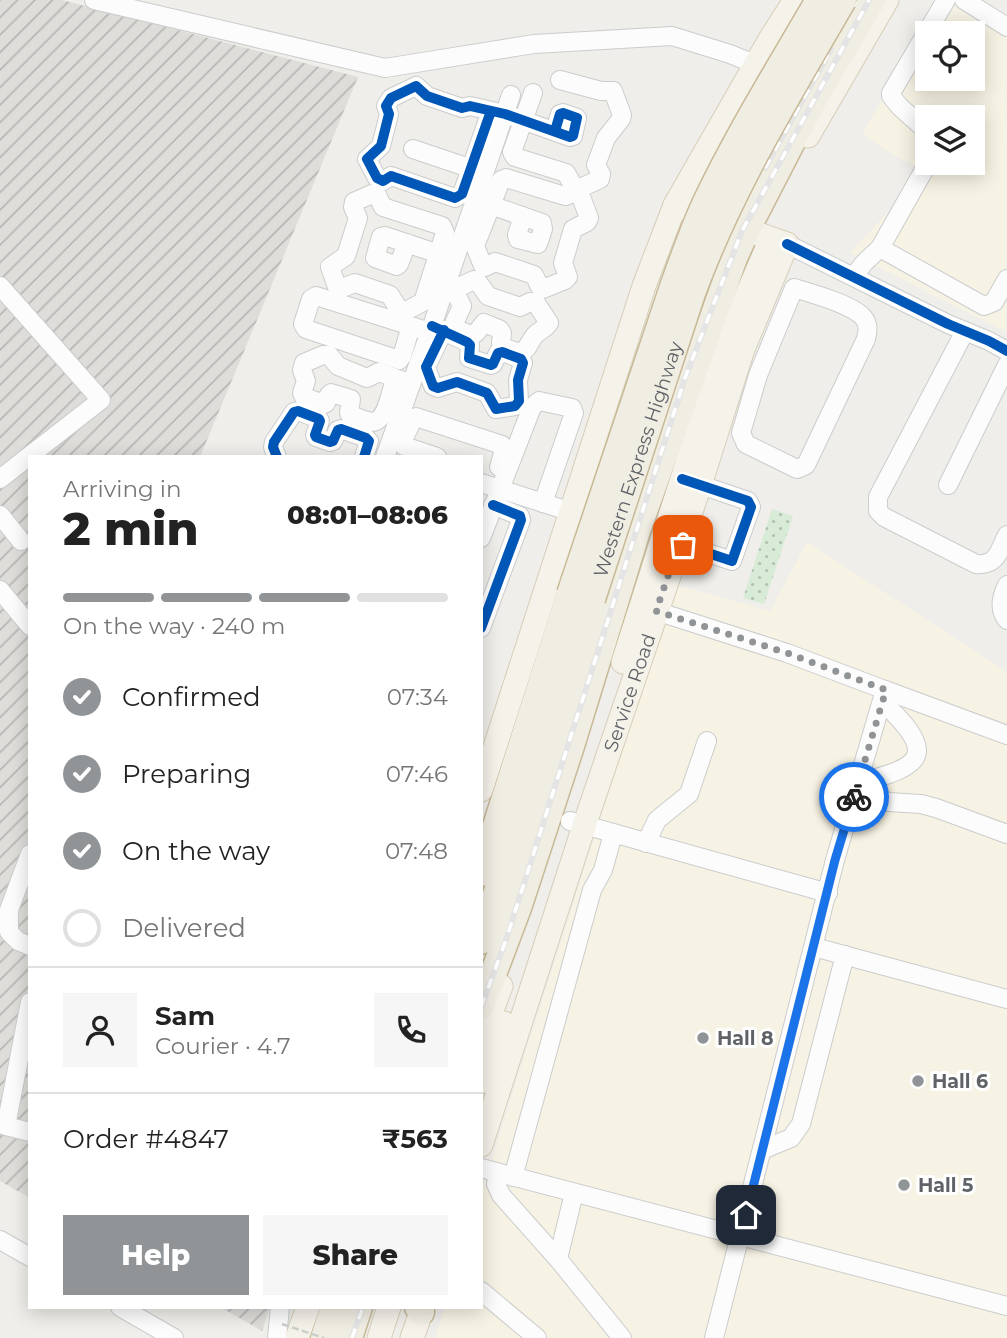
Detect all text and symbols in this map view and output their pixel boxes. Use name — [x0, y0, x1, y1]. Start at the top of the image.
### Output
map controls — [915, 21, 985, 175]
button: locate — [915, 21, 985, 91]
button: layers — [915, 105, 985, 175]
street label: Western Express Highway — [588, 338, 687, 580]
text: Arriving in — [63, 475, 182, 503]
text: 08:01–08:06 — [287, 499, 448, 531]
text: 2 min — [63, 500, 198, 557]
pin — [653, 515, 713, 575]
icon: bag — [664, 526, 702, 564]
text: On the way · 240 m — [63, 612, 285, 640]
street label: Service Road — [599, 631, 660, 755]
icon: check — [63, 678, 101, 716]
text: Confirmed — [122, 681, 261, 713]
text: 07:34 — [387, 683, 448, 711]
icon: check — [63, 755, 101, 793]
text: Preparing — [122, 758, 251, 790]
text: 07:46 — [386, 760, 448, 788]
courier — [819, 762, 889, 832]
icon: bike — [835, 778, 873, 816]
icon: check — [63, 832, 101, 870]
text: On the way — [122, 835, 270, 867]
text: 07:48 — [385, 837, 448, 865]
text: Delivered — [122, 912, 246, 944]
button: person — [63, 993, 137, 1067]
button: phone — [374, 993, 448, 1067]
text: Sam — [155, 1000, 215, 1032]
place label: Hall 8 — [717, 1027, 773, 1050]
marker: Hall 8 — [695, 1030, 711, 1046]
text: Courier · 4.7 — [155, 1032, 291, 1060]
place label: Hall 6 — [932, 1070, 988, 1093]
marker: Hall 6 — [910, 1073, 926, 1089]
text: Order #4847 — [63, 1123, 229, 1155]
text: ₹563 — [382, 1123, 448, 1155]
place label: Hall 5 — [918, 1174, 973, 1197]
marker: Hall 5 — [896, 1177, 912, 1193]
pin — [716, 1185, 776, 1245]
icon: home — [727, 1196, 765, 1234]
button: Help — [63, 1215, 249, 1295]
button: Share — [263, 1215, 448, 1295]

